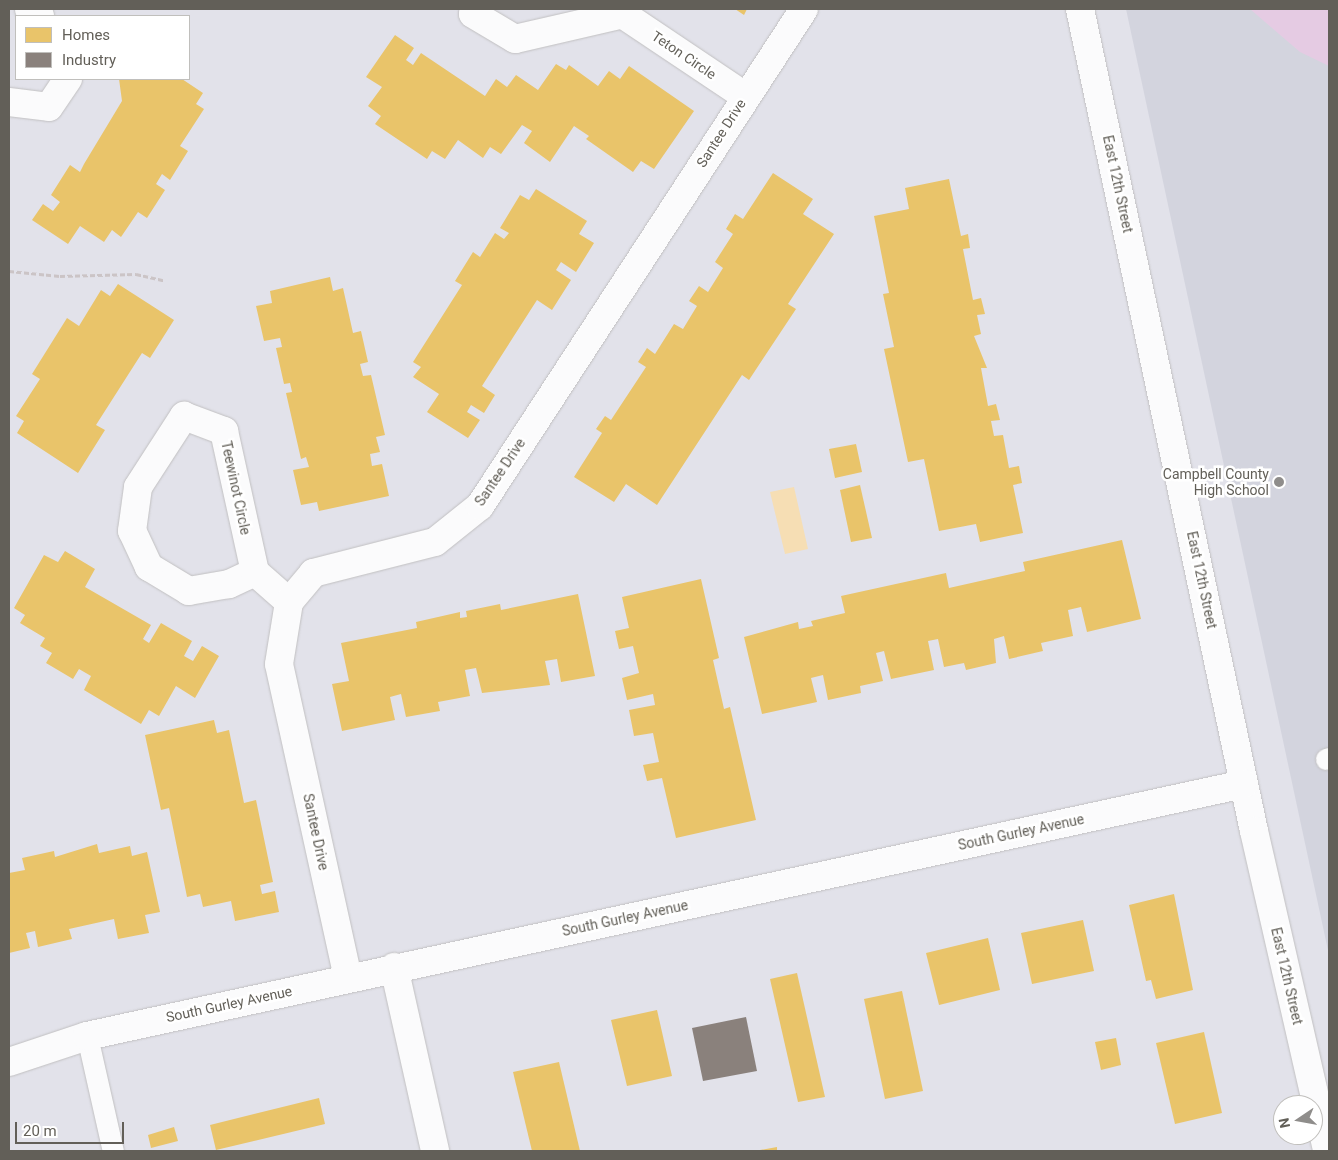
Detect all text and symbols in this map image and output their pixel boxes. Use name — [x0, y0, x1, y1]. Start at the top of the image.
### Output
legend — [15, 15, 190, 80]
text: Homes — [62, 26, 110, 44]
street label: Teton Circle — [649, 27, 719, 83]
text: Industry — [62, 51, 116, 69]
street label: Santee Drive — [693, 96, 749, 170]
street label: East 12th Street — [1099, 134, 1137, 234]
street label: Santee Drive — [471, 435, 529, 509]
street label: Teewinot Circle — [218, 440, 254, 536]
place label: Campbell County High School — [1163, 466, 1269, 498]
marker: Campbell County High School — [1273, 476, 1285, 488]
street label: East 12th Street — [1183, 530, 1221, 630]
street label: Santee Drive — [300, 792, 332, 872]
street label: South Gurley Avenue — [956, 810, 1086, 854]
street label: South Gurley Avenue — [560, 896, 690, 940]
street label: East 12th Street — [1268, 926, 1306, 1026]
street label: South Gurley Avenue — [164, 982, 294, 1026]
north arrow — [1273, 1095, 1323, 1145]
scale bar — [18, 1112, 126, 1144]
text: N — [1275, 1116, 1293, 1129]
text: 20 m — [23, 1122, 57, 1140]

